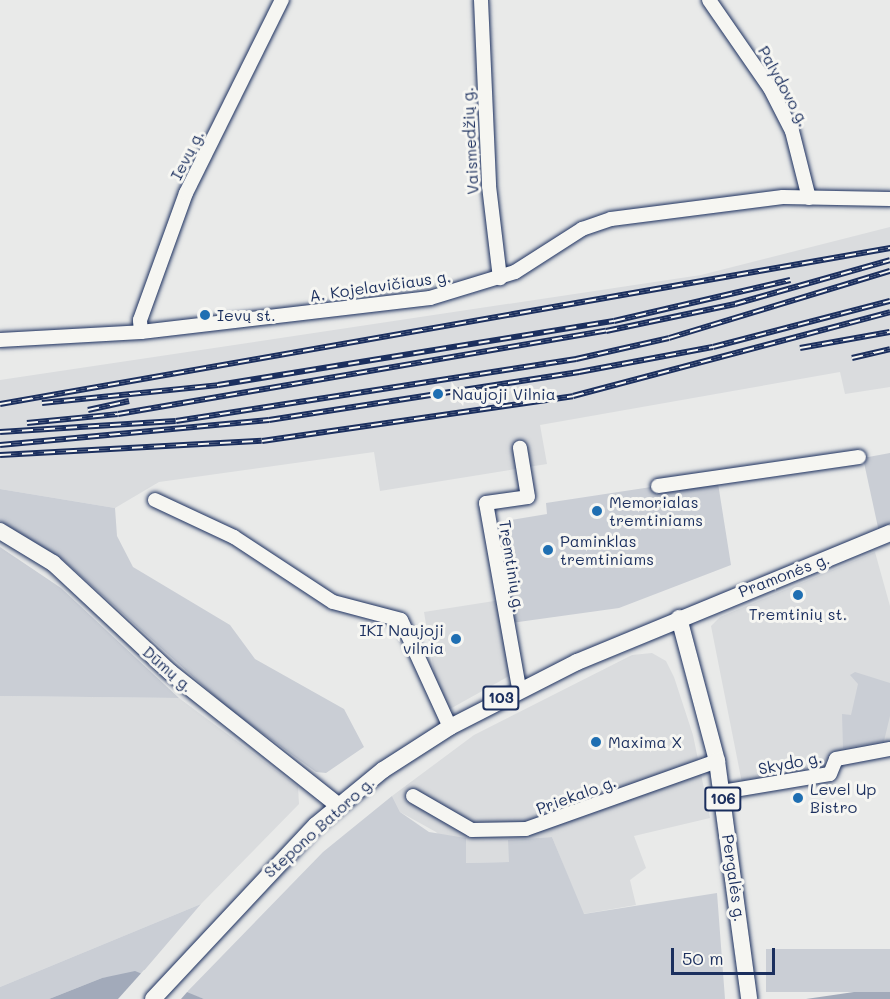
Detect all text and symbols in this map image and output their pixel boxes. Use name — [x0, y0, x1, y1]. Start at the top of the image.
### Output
street label: Palydovo g. — [754, 42, 814, 130]
street label: Vaismedžių g. — [458, 87, 482, 195]
street label: Ievų g. — [166, 127, 208, 183]
street label: A. Kojelavičiaus g. — [308, 267, 452, 305]
place label: Ievų st. — [217, 305, 276, 325]
marker: Ievų st. — [198, 308, 212, 322]
place label: Naujoji Vilnia — [452, 384, 556, 404]
marker: Naujoji Vilnia — [429, 385, 447, 403]
place label: Memorialas tremtiniams — [609, 492, 703, 530]
marker: Memorialas tremtiniams — [590, 504, 604, 518]
street label: Tremtinių g. — [495, 518, 529, 614]
place label: Paminklas tremtiniams — [560, 531, 654, 569]
marker: Paminklas tremtiniams — [541, 543, 555, 557]
street label: Pramonės g. — [736, 549, 832, 601]
marker: Tremtinių st. — [791, 588, 805, 602]
place label: Tremtinių st. — [749, 604, 847, 624]
place label: IKI Naujoji vilnia — [359, 620, 444, 658]
marker: IKI Naujoji vilnia — [449, 632, 463, 646]
street label: Dūmų g. — [139, 642, 197, 696]
road number: 103 — [482, 686, 520, 710]
place label: Maxima X — [608, 732, 682, 752]
marker: Maxima X — [589, 735, 603, 749]
street label: Skydo g. — [756, 747, 824, 779]
street label: Stepono Batoro g. — [260, 772, 378, 882]
street label: Priekalo g. — [533, 772, 619, 818]
place label: Level Up Bistro — [810, 779, 876, 817]
road number: 106 — [704, 787, 742, 811]
marker: Level Up Bistro — [791, 791, 805, 805]
street label: Pergalės g. — [718, 833, 750, 923]
scale bar — [674, 936, 778, 974]
text: 50 m — [682, 946, 724, 970]

